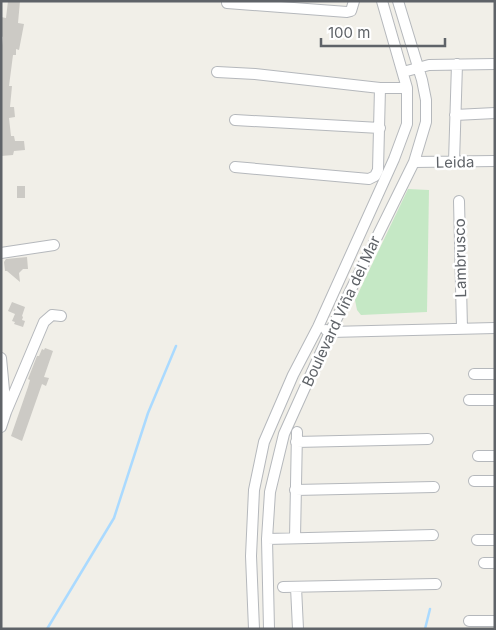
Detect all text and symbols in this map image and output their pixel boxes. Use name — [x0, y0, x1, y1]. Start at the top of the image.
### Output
scale bar — [321, 15, 445, 47]
text: 100 m — [328, 23, 370, 42]
street label: Leida — [436, 152, 474, 172]
street label: Lambrusco — [450, 218, 470, 298]
street label: Boulevard Viña del Mar — [298, 232, 384, 389]

